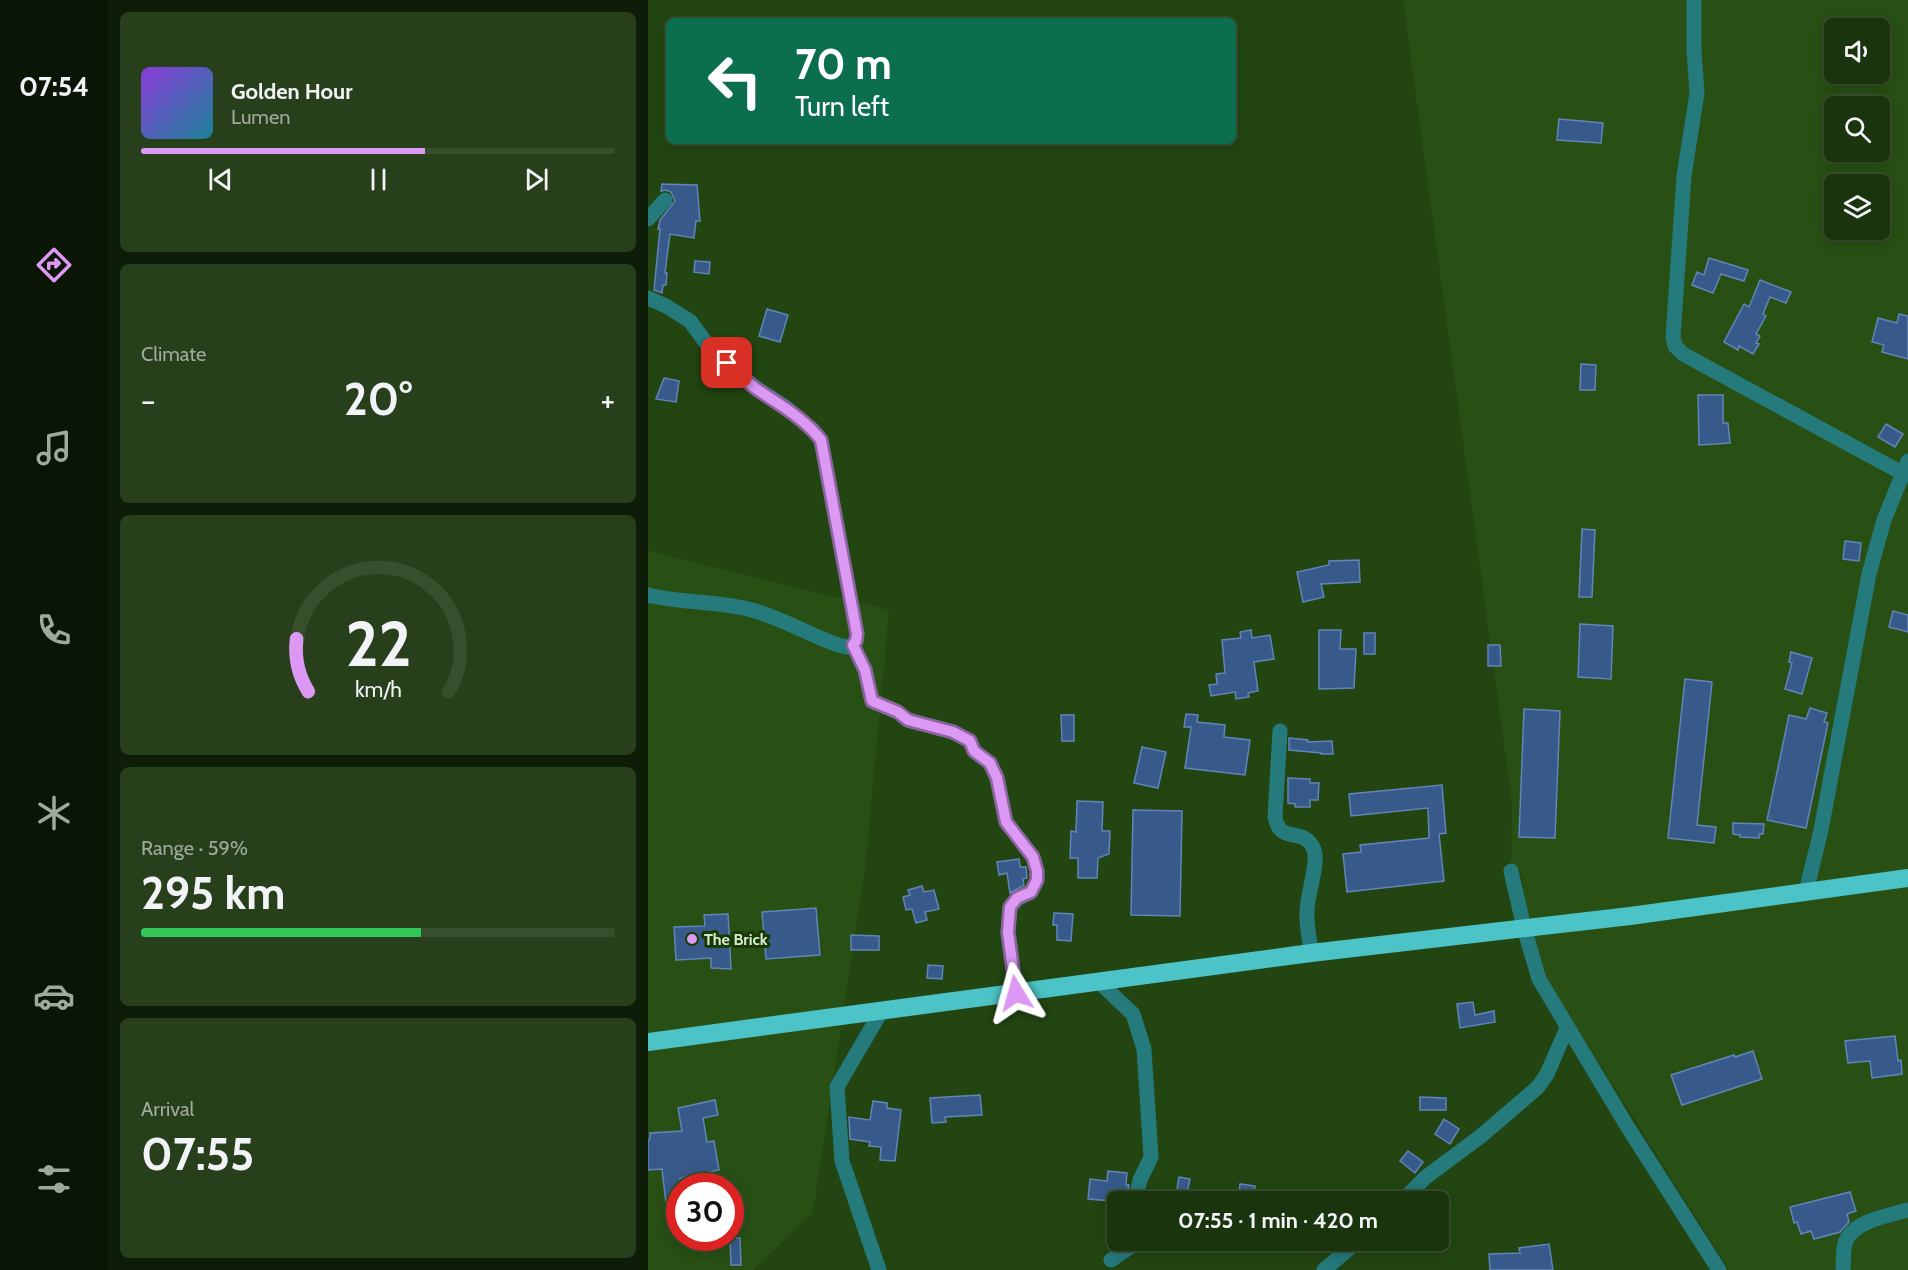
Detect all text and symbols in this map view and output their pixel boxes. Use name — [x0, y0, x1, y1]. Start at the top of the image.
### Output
map controls — [1824, 18, 1890, 240]
button: sound — [1824, 18, 1890, 84]
text: 70 m — [795, 38, 892, 90]
icon: left — [696, 42, 774, 120]
text: 07:54 — [19, 70, 89, 103]
text: Golden Hour — [231, 78, 352, 105]
text: Turn left — [795, 90, 889, 123]
button: search — [1824, 96, 1890, 162]
text: Lumen — [231, 105, 290, 129]
icon: previous — [204, 163, 237, 196]
icon: pause — [362, 163, 395, 196]
icon: next — [520, 163, 553, 196]
button: layers — [1824, 174, 1890, 240]
icon: directions — [33, 244, 75, 286]
pin — [701, 337, 752, 388]
text: Climate — [141, 342, 206, 366]
icon: arrive — [710, 346, 743, 379]
text: 20° — [344, 372, 412, 426]
text: − — [141, 380, 156, 420]
text: + — [600, 380, 615, 420]
icon: music — [33, 427, 75, 469]
text: 22 — [345, 606, 411, 682]
icon: phone — [33, 609, 75, 651]
text: km/h — [355, 676, 401, 702]
icon: climate — [33, 792, 75, 834]
text: Range · 59% — [141, 836, 248, 860]
text: 295 km — [141, 866, 285, 920]
place label: The Brick — [704, 930, 768, 949]
marker: The Brick — [685, 932, 699, 946]
position arrow — [984, 961, 1048, 1025]
icon: car — [33, 975, 75, 1017]
text: Arrival — [141, 1097, 194, 1121]
text: 07:55 — [141, 1127, 254, 1181]
icon: filters — [33, 1158, 75, 1200]
speed limit sign: 30 — [666, 1173, 744, 1251]
text: 07:55 · 1 min · 420 m — [1178, 1207, 1378, 1234]

